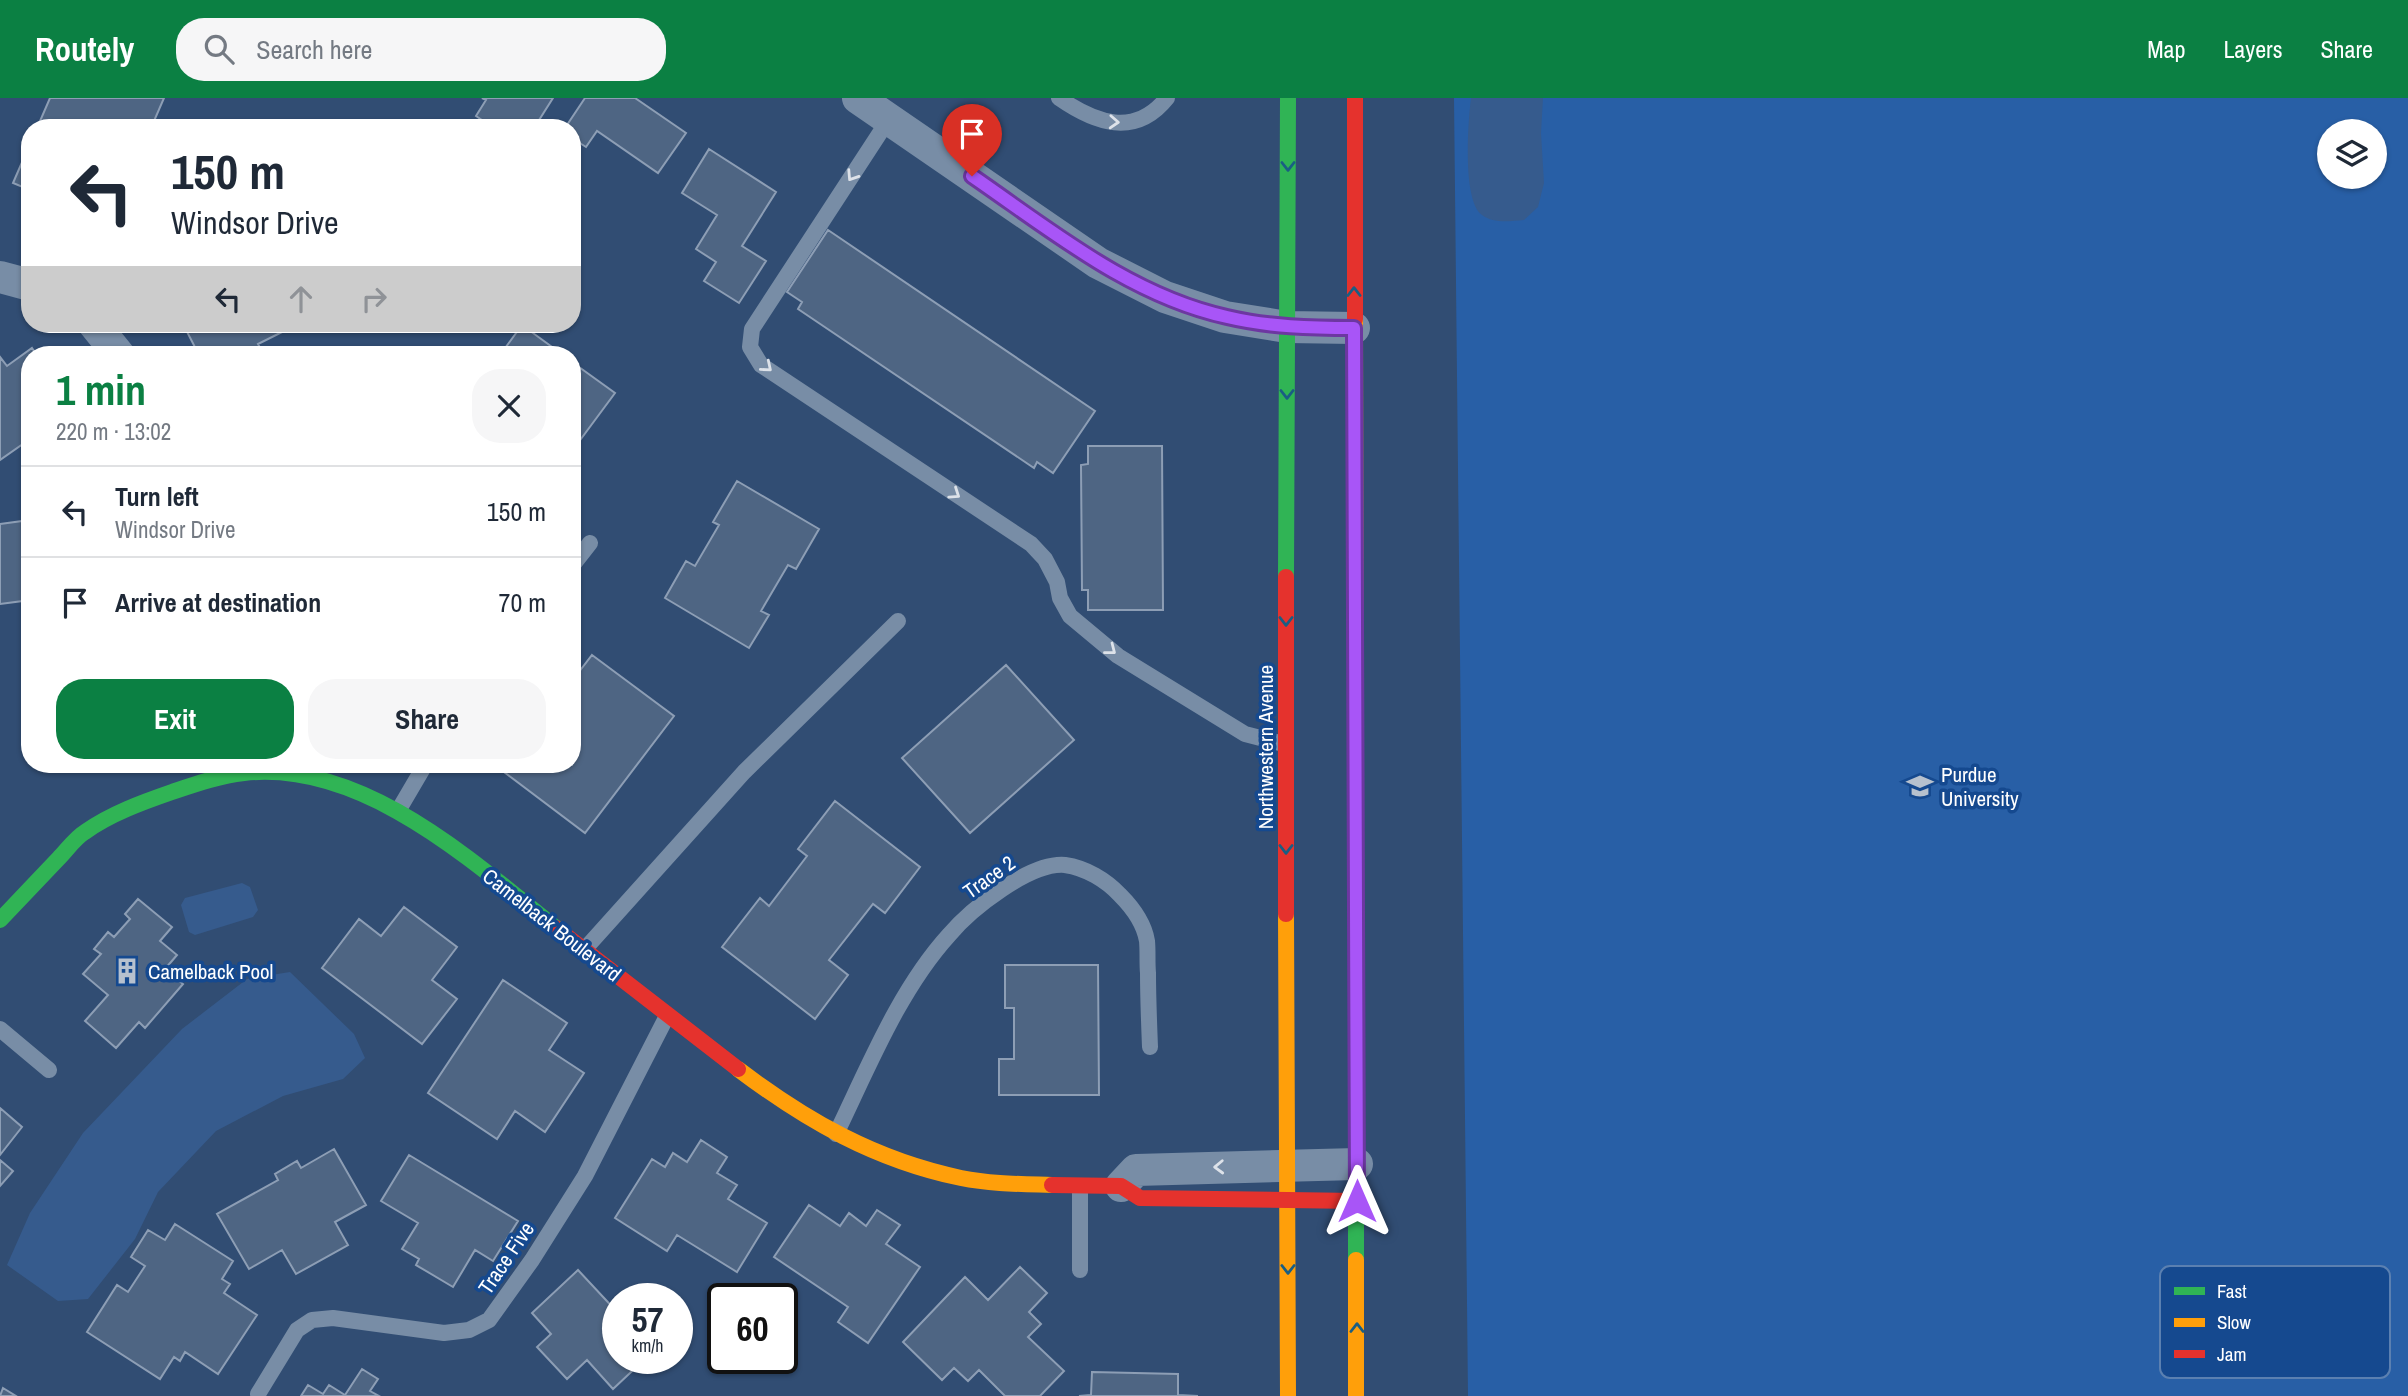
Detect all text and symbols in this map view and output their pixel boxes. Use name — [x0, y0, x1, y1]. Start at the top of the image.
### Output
search box — [176, 18, 666, 81]
text: Routely — [35, 27, 134, 71]
icon: search — [200, 30, 238, 68]
text: Search here — [256, 32, 372, 67]
text: Map — [2147, 33, 2185, 65]
text: Layers — [2223, 33, 2282, 65]
text: Share — [2320, 33, 2373, 65]
pin — [942, 104, 1002, 176]
one-way arrow — [1109, 114, 1120, 129]
icon: arrive — [953, 115, 991, 153]
map controls — [2317, 119, 2387, 189]
button: layers — [2317, 119, 2387, 189]
text: 150 m — [171, 138, 285, 204]
icon: left — [56, 147, 147, 238]
one-way arrow — [1280, 161, 1296, 172]
one-way arrow — [847, 168, 860, 181]
text: Windsor Drive — [171, 201, 339, 244]
icon: left — [209, 280, 247, 318]
icon: ahead — [282, 280, 320, 318]
icon: right — [355, 280, 393, 318]
one-way arrow — [1346, 286, 1362, 297]
one-way arrow — [759, 359, 772, 371]
text: 1 min — [56, 362, 146, 418]
button: close — [472, 369, 546, 443]
one-way arrow — [1279, 389, 1295, 399]
text: 220 m · 13:02 — [56, 416, 171, 447]
text: Turn left — [115, 479, 199, 514]
one-way arrow — [948, 485, 961, 498]
icon: left — [56, 493, 94, 531]
text: 150 m — [487, 494, 546, 529]
text: Windsor Drive — [115, 514, 236, 545]
icon: arrive — [56, 584, 94, 622]
text: Arrive at destination — [115, 585, 321, 620]
text: 70 m — [499, 585, 546, 620]
one-way arrow — [1278, 616, 1294, 627]
one-way arrow — [1104, 641, 1116, 654]
street label: Northwestern Avenue — [1251, 665, 1280, 829]
button: Exit — [56, 679, 294, 759]
button: Share — [308, 679, 546, 759]
place label: Purdue University — [1941, 760, 2019, 813]
school or university icon: Purdue University — [1905, 771, 1935, 801]
one-way arrow — [1278, 844, 1294, 854]
street label: Trace 2 — [957, 849, 1021, 905]
street label: Camelback Boulevard — [477, 862, 627, 988]
building icon: Camelback Pool — [112, 956, 142, 986]
place label: Camelback Pool — [148, 957, 273, 986]
one-way arrow — [1213, 1159, 1224, 1175]
position arrow — [1320, 1164, 1394, 1238]
street label: Trace Five — [471, 1216, 541, 1300]
one-way arrow — [1280, 1265, 1296, 1275]
legend — [2160, 1266, 2390, 1378]
text: Fast — [2217, 1278, 2247, 1304]
speed limit sign: 60 — [707, 1283, 798, 1374]
text: 57 — [632, 1296, 663, 1343]
text: Slow — [2217, 1309, 2252, 1335]
one-way arrow — [1349, 1322, 1365, 1333]
text: km/h — [632, 1333, 664, 1358]
text: Jam — [2217, 1341, 2246, 1367]

